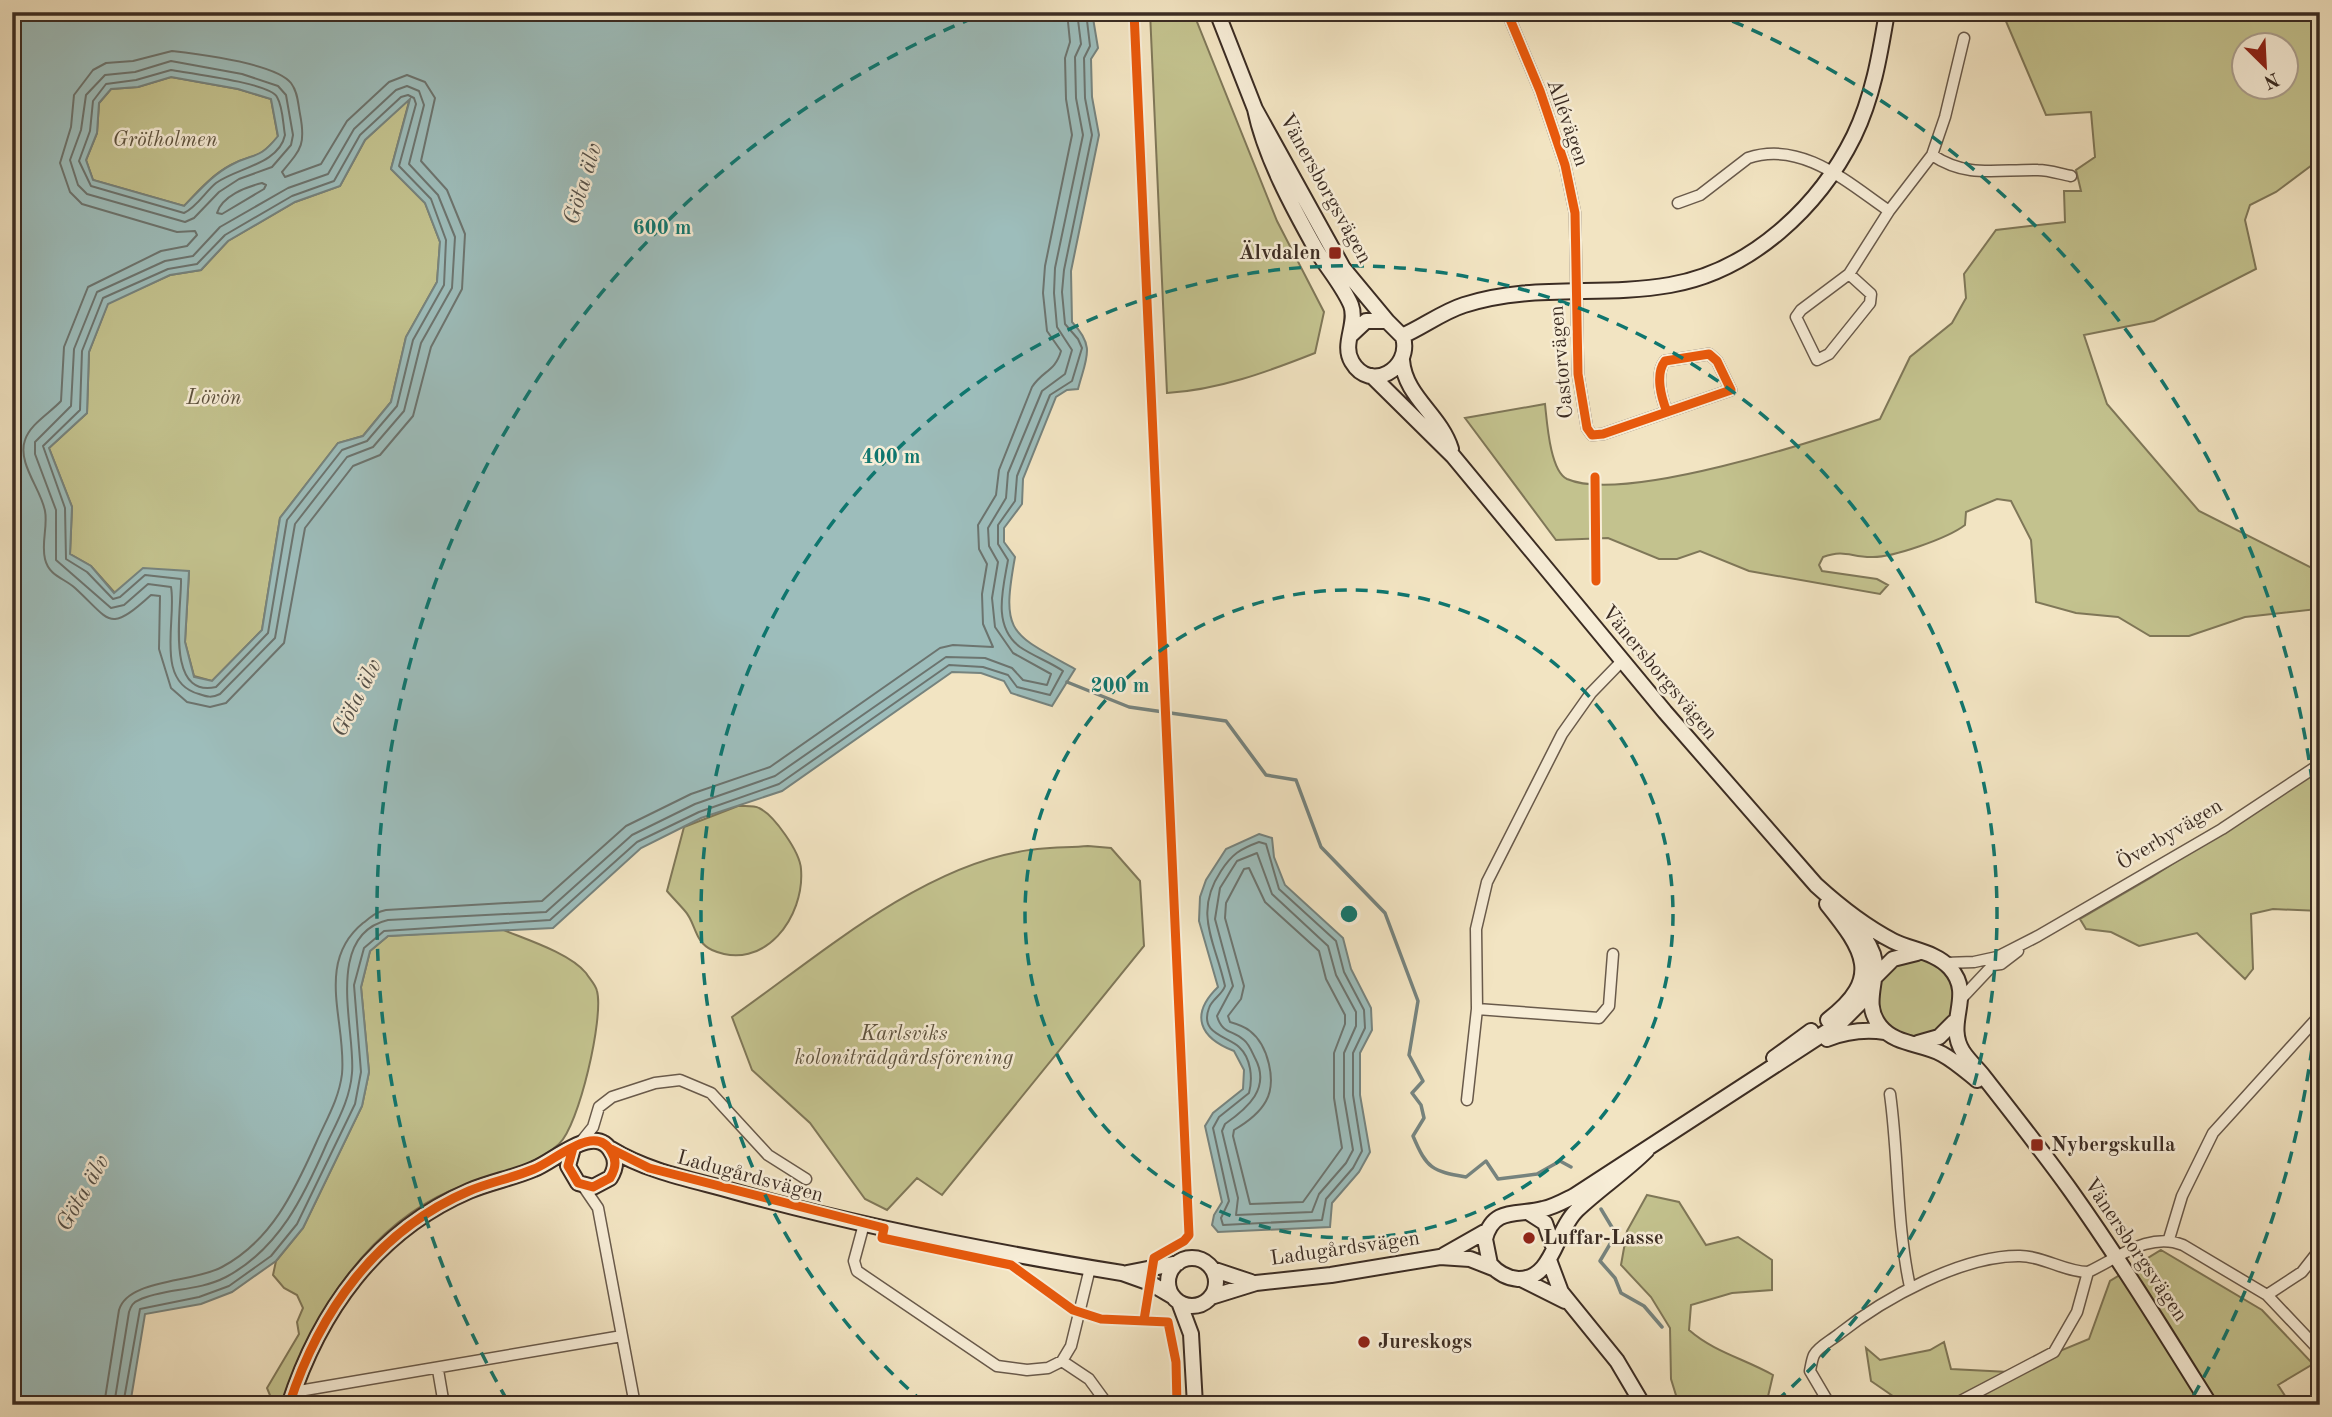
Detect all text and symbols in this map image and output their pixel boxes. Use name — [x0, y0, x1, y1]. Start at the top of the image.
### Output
north arrow — [2230, 32, 2300, 102]
text: N — [2260, 68, 2281, 91]
street label: Allévägen — [1542, 77, 1592, 169]
street label: Vänersborgsvägen — [1275, 110, 1375, 268]
park label: Grötholmen — [112, 130, 218, 151]
water label: Göta älv — [560, 141, 606, 227]
text: 600 m — [632, 218, 692, 239]
place label: Älvdalen — [1239, 240, 1321, 264]
marker: Älvdalen — [1327, 245, 1343, 261]
street label: Castorvägen — [1547, 304, 1577, 420]
park label: Lövön — [185, 388, 242, 409]
text: 400 m — [861, 447, 921, 468]
street label: Vänersborgsvägen — [1597, 602, 1721, 744]
water label: Göta älv — [328, 655, 386, 740]
text: 200 m — [1090, 676, 1150, 697]
street label: Överbyvägen — [2112, 792, 2226, 875]
centre of rings — [1337, 902, 1361, 926]
park label: Karlsviks koloniträdgårdsförening — [795, 1024, 1013, 1069]
place label: Nybergskulla — [2051, 1135, 2176, 1156]
marker: Nybergskulla — [2029, 1137, 2045, 1153]
street label: Ladugårdsvägen — [674, 1147, 826, 1207]
water label: Göta älv — [52, 1151, 114, 1235]
street label: Vänersborgsvägen — [2079, 1174, 2191, 1326]
street label: Ladugårdsvägen — [1269, 1228, 1421, 1270]
place label: Luffar-Lasse — [1543, 1228, 1664, 1249]
marker: Luffar-Lasse — [1521, 1230, 1537, 1246]
place label: Jureskogs — [1378, 1332, 1472, 1353]
marker: Jureskogs — [1356, 1334, 1372, 1350]

